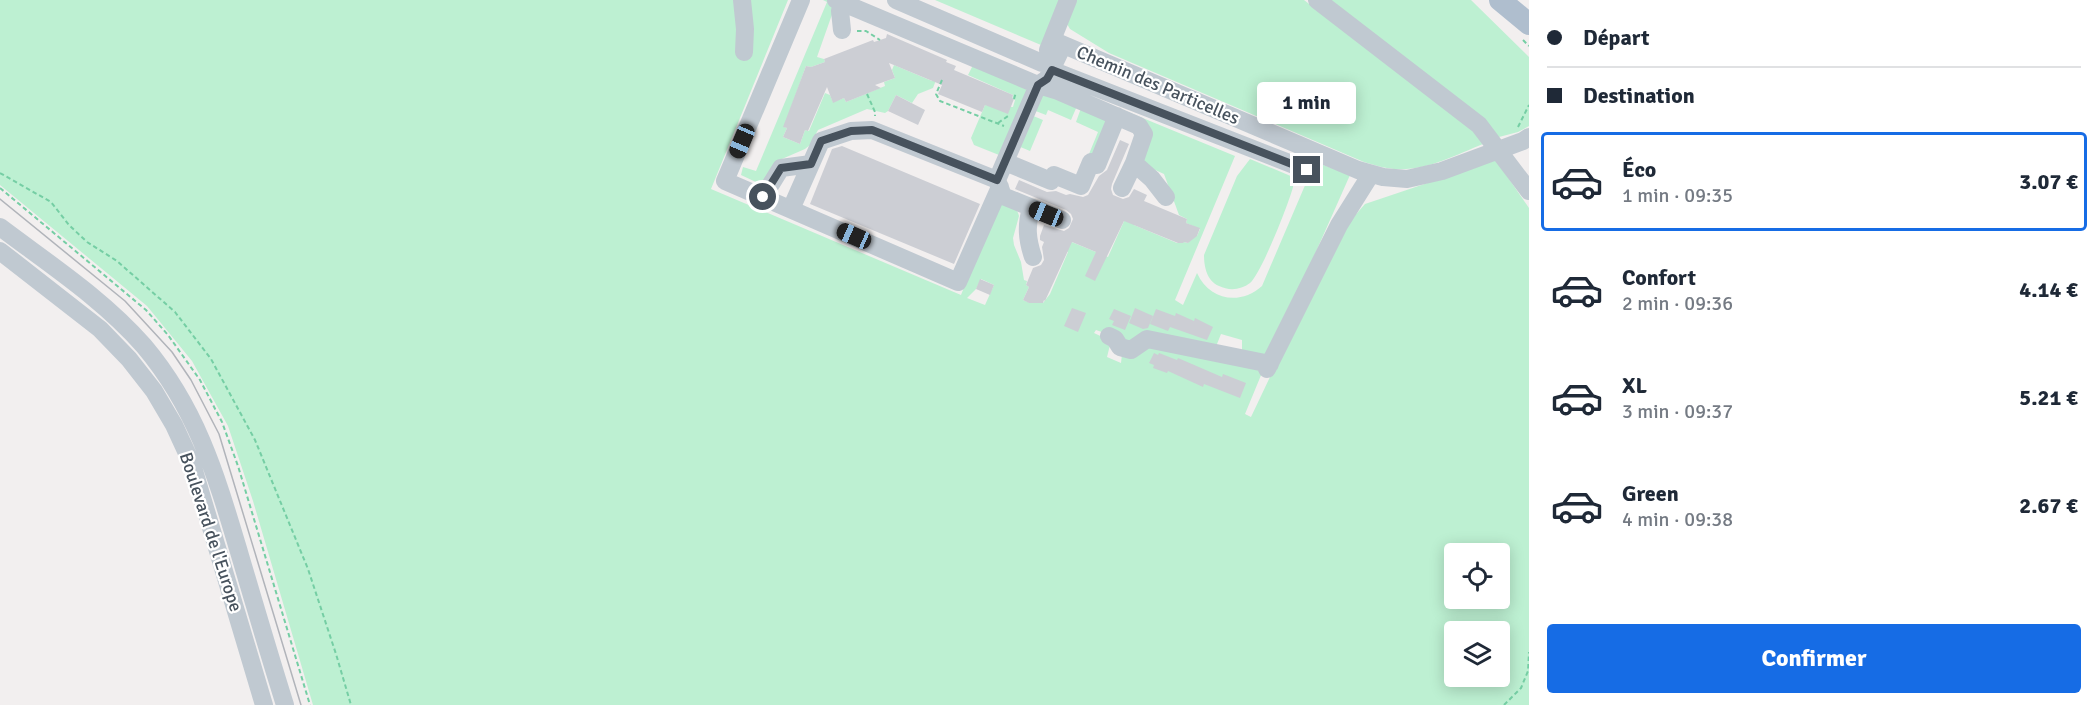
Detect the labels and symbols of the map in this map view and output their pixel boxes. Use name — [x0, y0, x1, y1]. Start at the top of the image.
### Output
street label: Chemin des Particelles — [1073, 41, 1243, 129]
callout: 1 min — [1258, 83, 1356, 125]
car — [727, 121, 757, 161]
route end — [1293, 156, 1320, 183]
route start — [749, 183, 776, 210]
car — [1026, 199, 1066, 229]
car — [834, 220, 874, 252]
street label: Boulevard de l'Europe — [175, 450, 247, 614]

